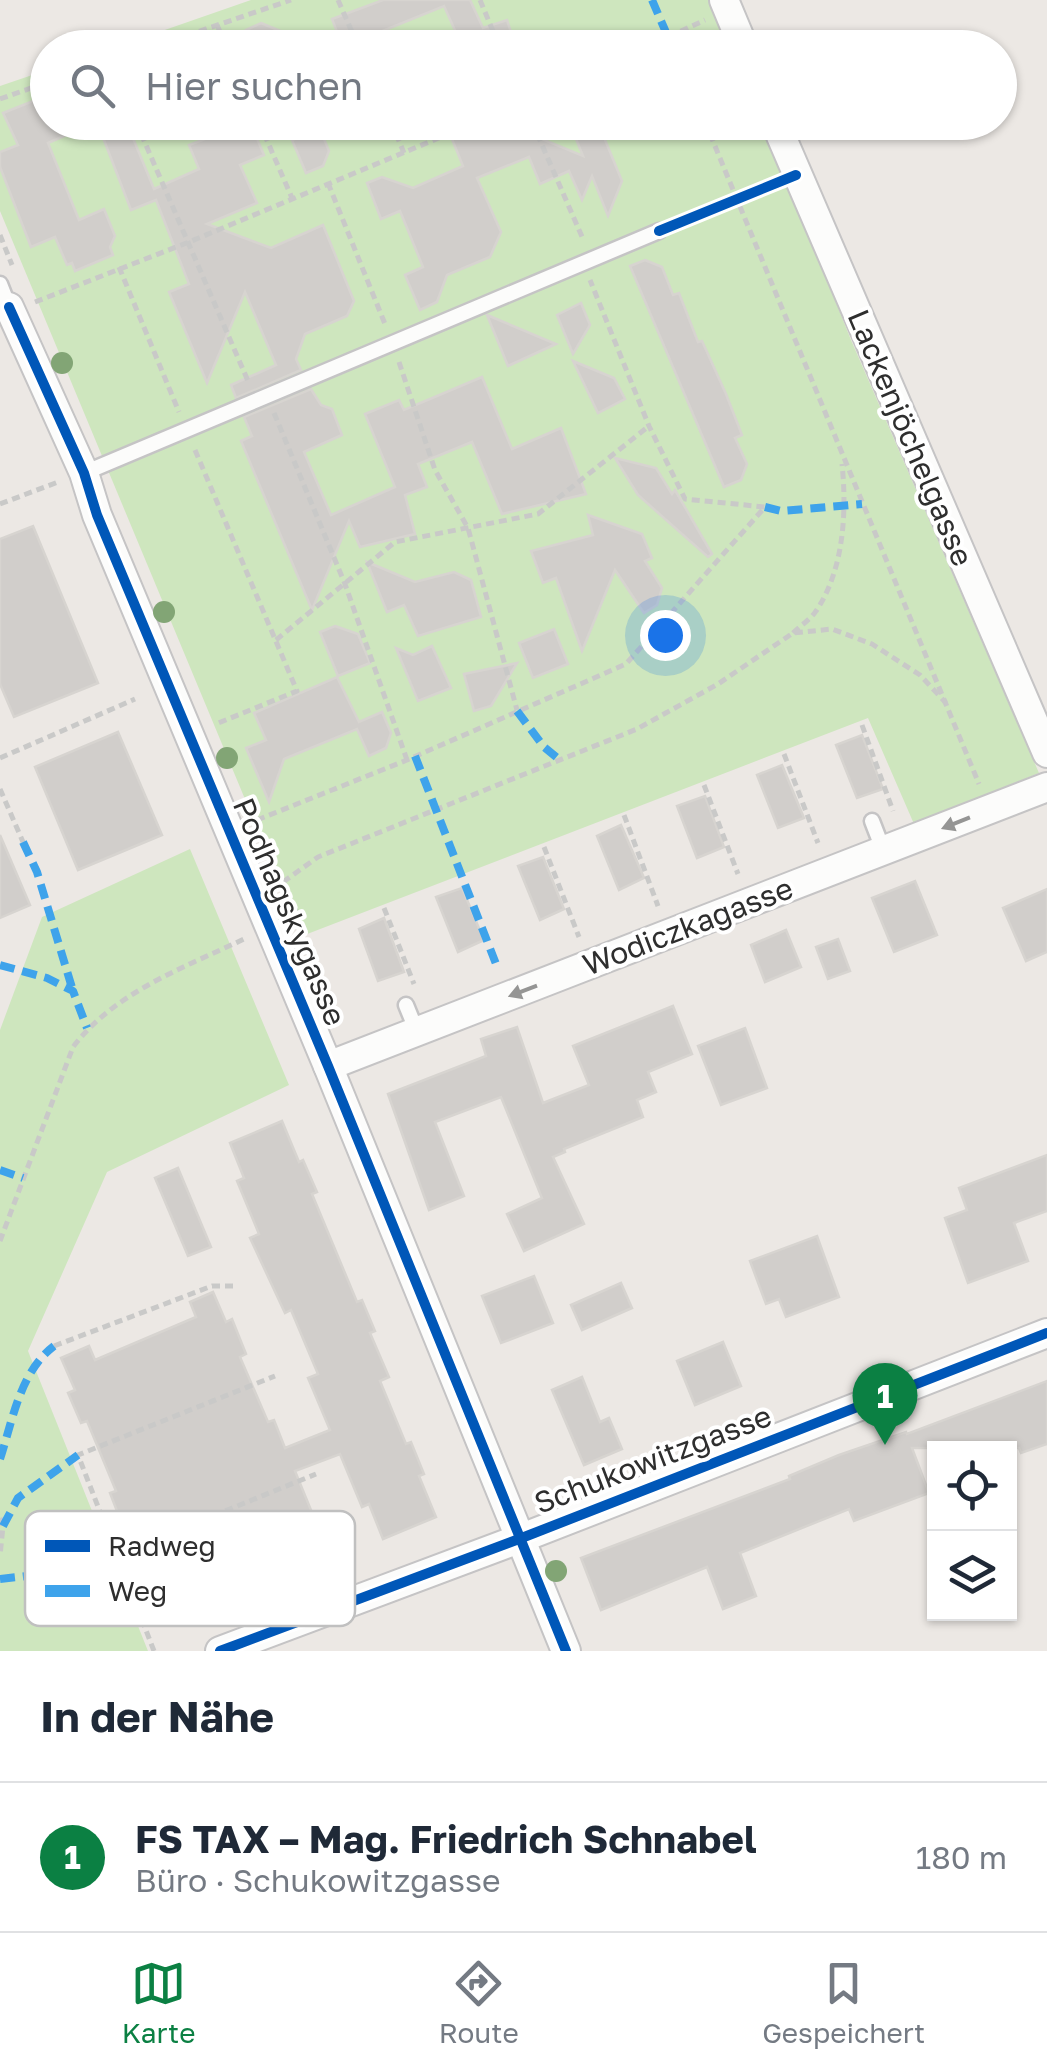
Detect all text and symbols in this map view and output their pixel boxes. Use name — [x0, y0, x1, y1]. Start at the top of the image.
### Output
search box — [30, 30, 1017, 140]
icon: search — [65, 58, 120, 113]
text: Hier suchen — [145, 63, 363, 108]
street label: Lackenjöchelgasse — [841, 304, 981, 571]
your location — [640, 610, 691, 661]
street label: Podhagskygasse — [226, 792, 354, 1031]
one-way arrow — [941, 816, 971, 832]
street label: Wodiczkagasse — [578, 869, 798, 983]
one-way arrow — [507, 984, 537, 999]
pin: 1 — [852, 1362, 918, 1445]
street label: Schukowitzgasse — [529, 1397, 776, 1521]
map controls — [927, 1441, 1017, 1621]
button: locate — [927, 1441, 1017, 1531]
legend — [25, 1511, 355, 1626]
text: Radweg — [108, 1529, 216, 1562]
button: layers — [927, 1531, 1017, 1621]
text: Weg — [108, 1574, 167, 1607]
text: In der Nähe — [40, 1691, 274, 1741]
text: FS TAX – Mag. Friedrich Schnabel — [135, 1816, 757, 1861]
text: 1 — [64, 1838, 81, 1876]
text: 180 m — [916, 1838, 1007, 1876]
text: Büro · Schukowitzgasse — [135, 1861, 501, 1899]
tab: Karte — [122, 1956, 195, 2049]
tab: Route — [439, 1956, 519, 2049]
tab: Gespeichert — [762, 1956, 925, 2049]

